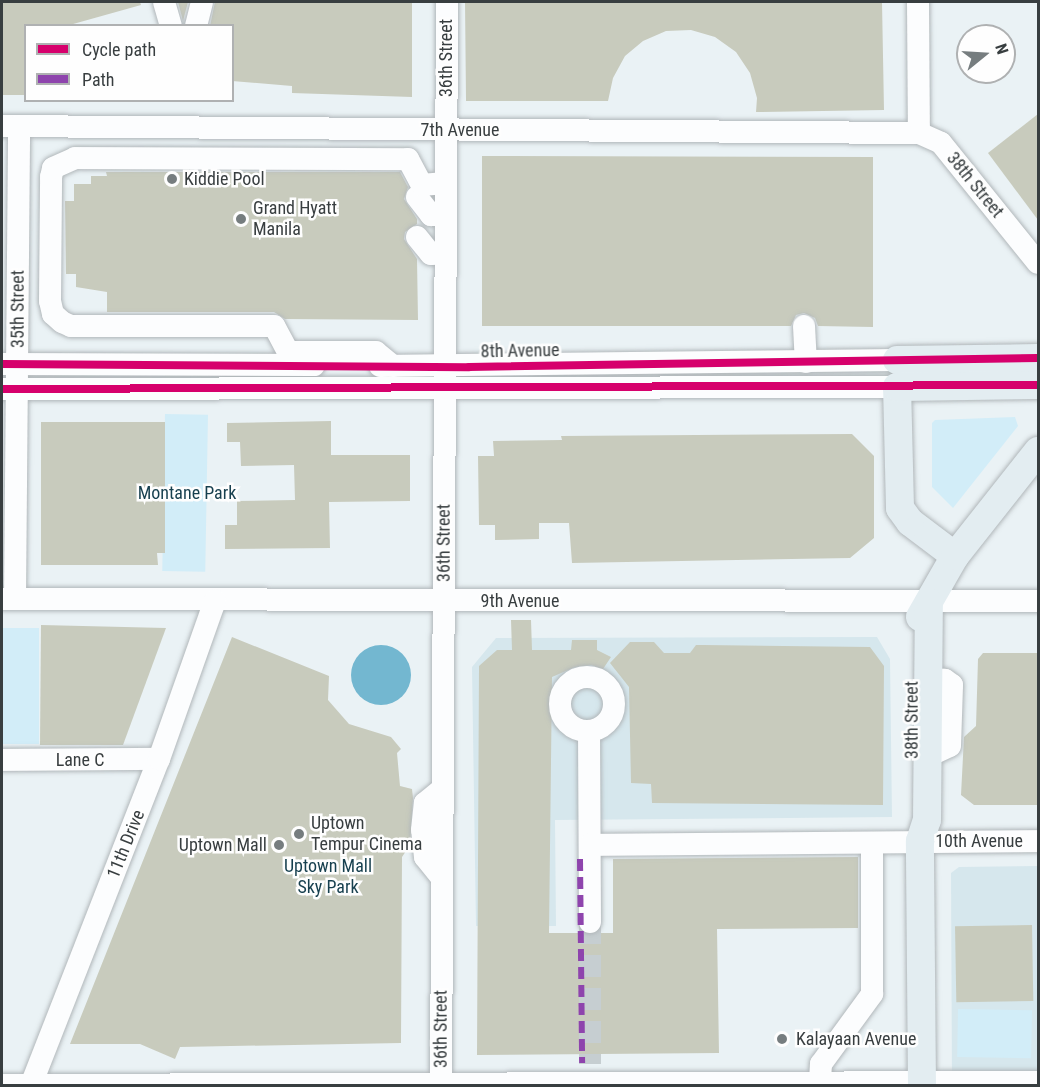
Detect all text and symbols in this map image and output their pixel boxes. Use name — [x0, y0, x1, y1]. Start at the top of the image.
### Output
street label: 36th Street — [435, 19, 457, 97]
legend — [24, 24, 234, 102]
north arrow — [956, 24, 1016, 84]
text: Cycle path — [82, 39, 156, 60]
text: N — [991, 41, 1012, 56]
text: Path — [82, 69, 115, 90]
street label: 7th Avenue — [421, 119, 499, 141]
street label: 38th Street — [942, 148, 1008, 222]
place label: Kiddie Pool — [184, 168, 265, 190]
marker: Kiddie Pool — [165, 172, 179, 186]
place label: Grand Hyatt Manila — [253, 198, 337, 240]
marker: Grand Hyatt Manila — [234, 212, 248, 226]
street label: 35th Street — [7, 270, 29, 348]
street label: 8th Avenue — [480, 340, 560, 362]
park label: Montane Park — [138, 482, 236, 504]
street label: 36th Street — [433, 504, 455, 582]
street label: 9th Avenue — [481, 590, 559, 612]
street label: 38th Street — [901, 681, 923, 759]
street label: Lane C — [56, 749, 104, 771]
street label: 11th Drive — [103, 807, 149, 881]
place label: Uptown Tempur Cinema — [311, 813, 422, 856]
marker: Uptown Tempur Cinema — [292, 827, 306, 841]
street label: 10th Avenue — [935, 830, 1023, 852]
place label: Uptown Mall — [179, 834, 267, 856]
marker: Uptown Mall — [272, 838, 286, 852]
park label: Uptown Mall Sky Park — [284, 856, 372, 898]
street label: 36th Street — [430, 990, 452, 1068]
place label: Kalayaan Avenue — [796, 1028, 916, 1050]
marker: Kalayaan Avenue — [773, 1030, 791, 1048]

